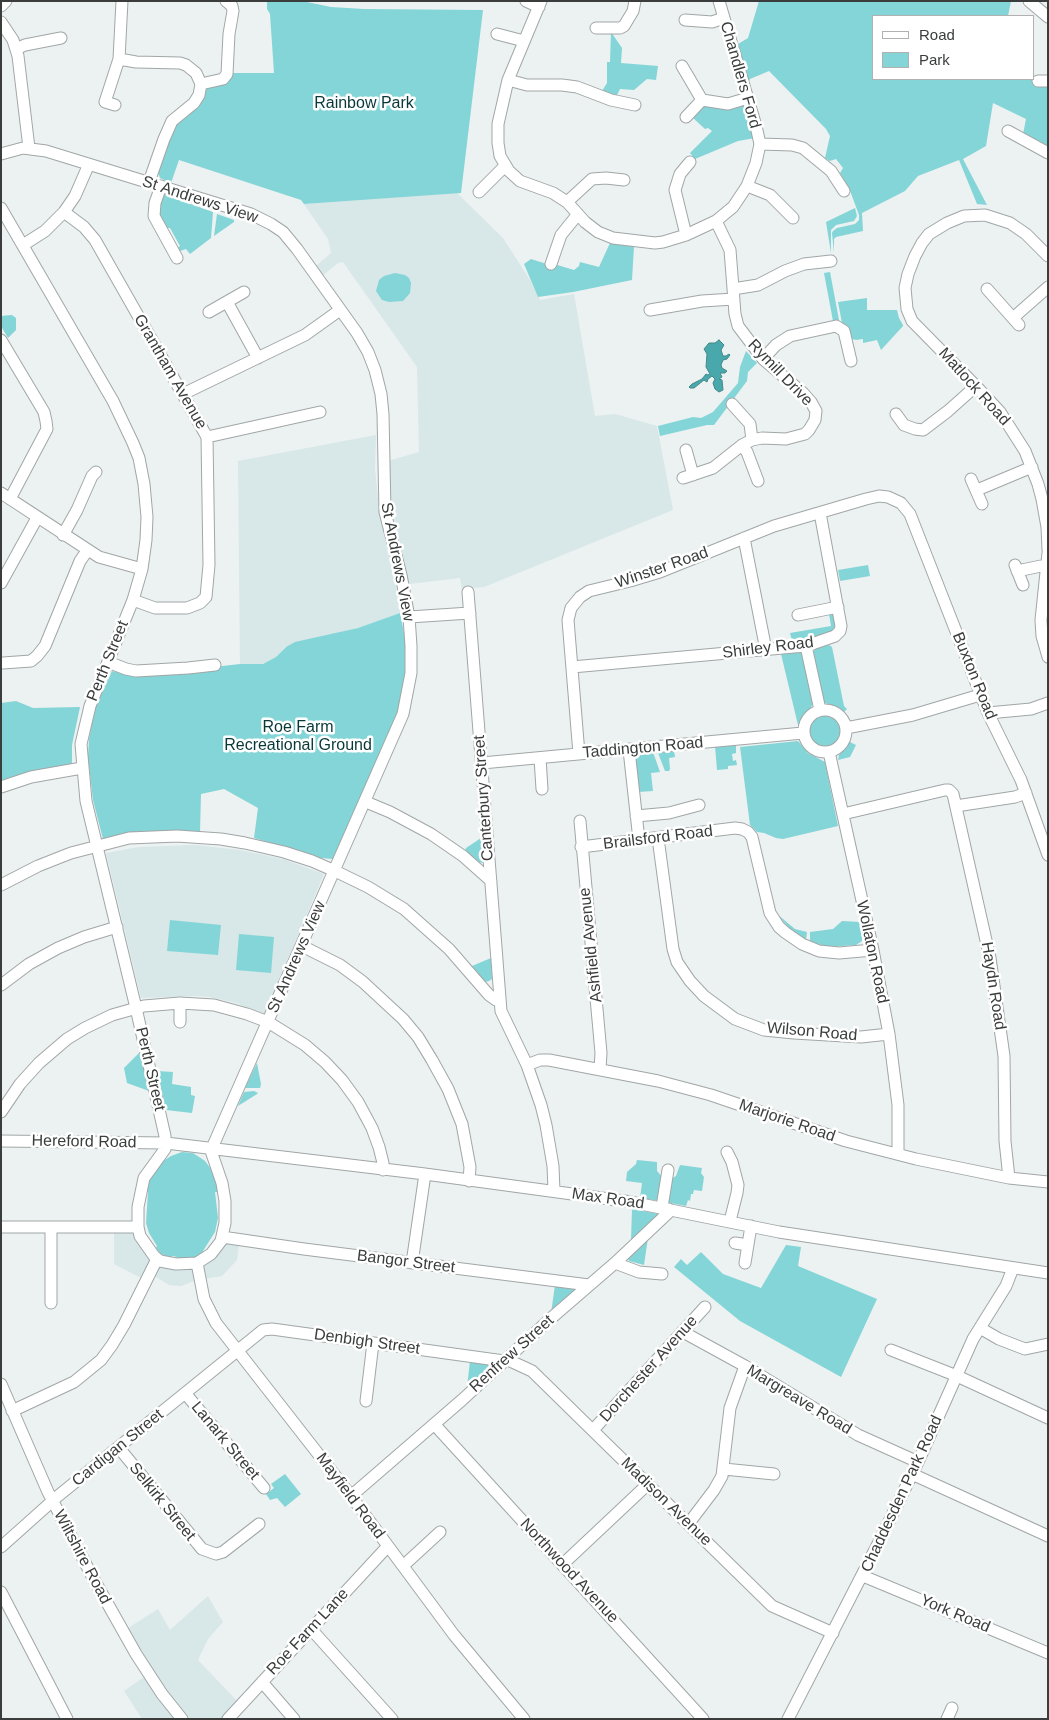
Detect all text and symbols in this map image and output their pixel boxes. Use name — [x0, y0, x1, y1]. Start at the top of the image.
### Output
legend — [872, 15, 1034, 80]
street label: Chandlers Ford — [716, 19, 764, 131]
text: Road — [919, 26, 955, 43]
text: Park — [919, 51, 950, 68]
park label: Rainbow Park — [314, 94, 414, 114]
street label: St Andrews View — [140, 172, 260, 228]
street label: Grantham Avenue — [129, 311, 211, 433]
street label: Rymill Drive — [743, 336, 817, 410]
street label: Matlock Road — [934, 344, 1014, 430]
street label: St Andrews View — [376, 501, 418, 623]
street label: Winster Road — [613, 543, 711, 593]
street label: Perth Street — [83, 618, 133, 704]
street label: Buxton Road — [948, 630, 1000, 722]
street label: Shirley Road — [721, 633, 815, 663]
park label: Roe Farm Recreational Ground — [224, 718, 372, 756]
street label: Taddington Road — [582, 733, 704, 763]
street label: Canterbury Street — [470, 734, 498, 862]
street label: Brailsford Road — [602, 822, 714, 854]
street label: Ashfield Avenue — [575, 887, 607, 1003]
street label: St Andrews View — [264, 898, 330, 1016]
street label: Wollaton Road — [852, 899, 892, 1005]
street label: Haydn Road — [977, 941, 1009, 1031]
street label: Wilson Road — [766, 1018, 858, 1046]
street label: Perth Street — [131, 1025, 169, 1113]
street label: Marjorie Road — [736, 1096, 838, 1146]
street label: Hereford Road — [31, 1131, 137, 1153]
street label: Max Road — [571, 1184, 645, 1214]
street label: Bangor Street — [356, 1246, 456, 1278]
street label: Renfrew Street — [466, 1311, 558, 1397]
street label: Dorchester Avenue — [596, 1312, 702, 1426]
street label: Denbigh Street — [313, 1325, 421, 1359]
street label: Margreave Road — [743, 1361, 855, 1439]
street label: Lanark Street — [187, 1398, 263, 1484]
street label: Cardigan Street — [68, 1405, 168, 1491]
street label: Chaddesden Park Road — [857, 1413, 947, 1575]
street label: Mayfield Road — [312, 1449, 388, 1543]
street label: Madison Avenue — [617, 1454, 715, 1550]
street label: Selkirk Street — [125, 1459, 199, 1545]
street label: Wiltshire Road — [49, 1507, 115, 1607]
street label: Northwood Avenue — [516, 1515, 622, 1627]
street label: Roe Farm Lane — [263, 1585, 353, 1679]
street label: York Road — [917, 1591, 993, 1637]

